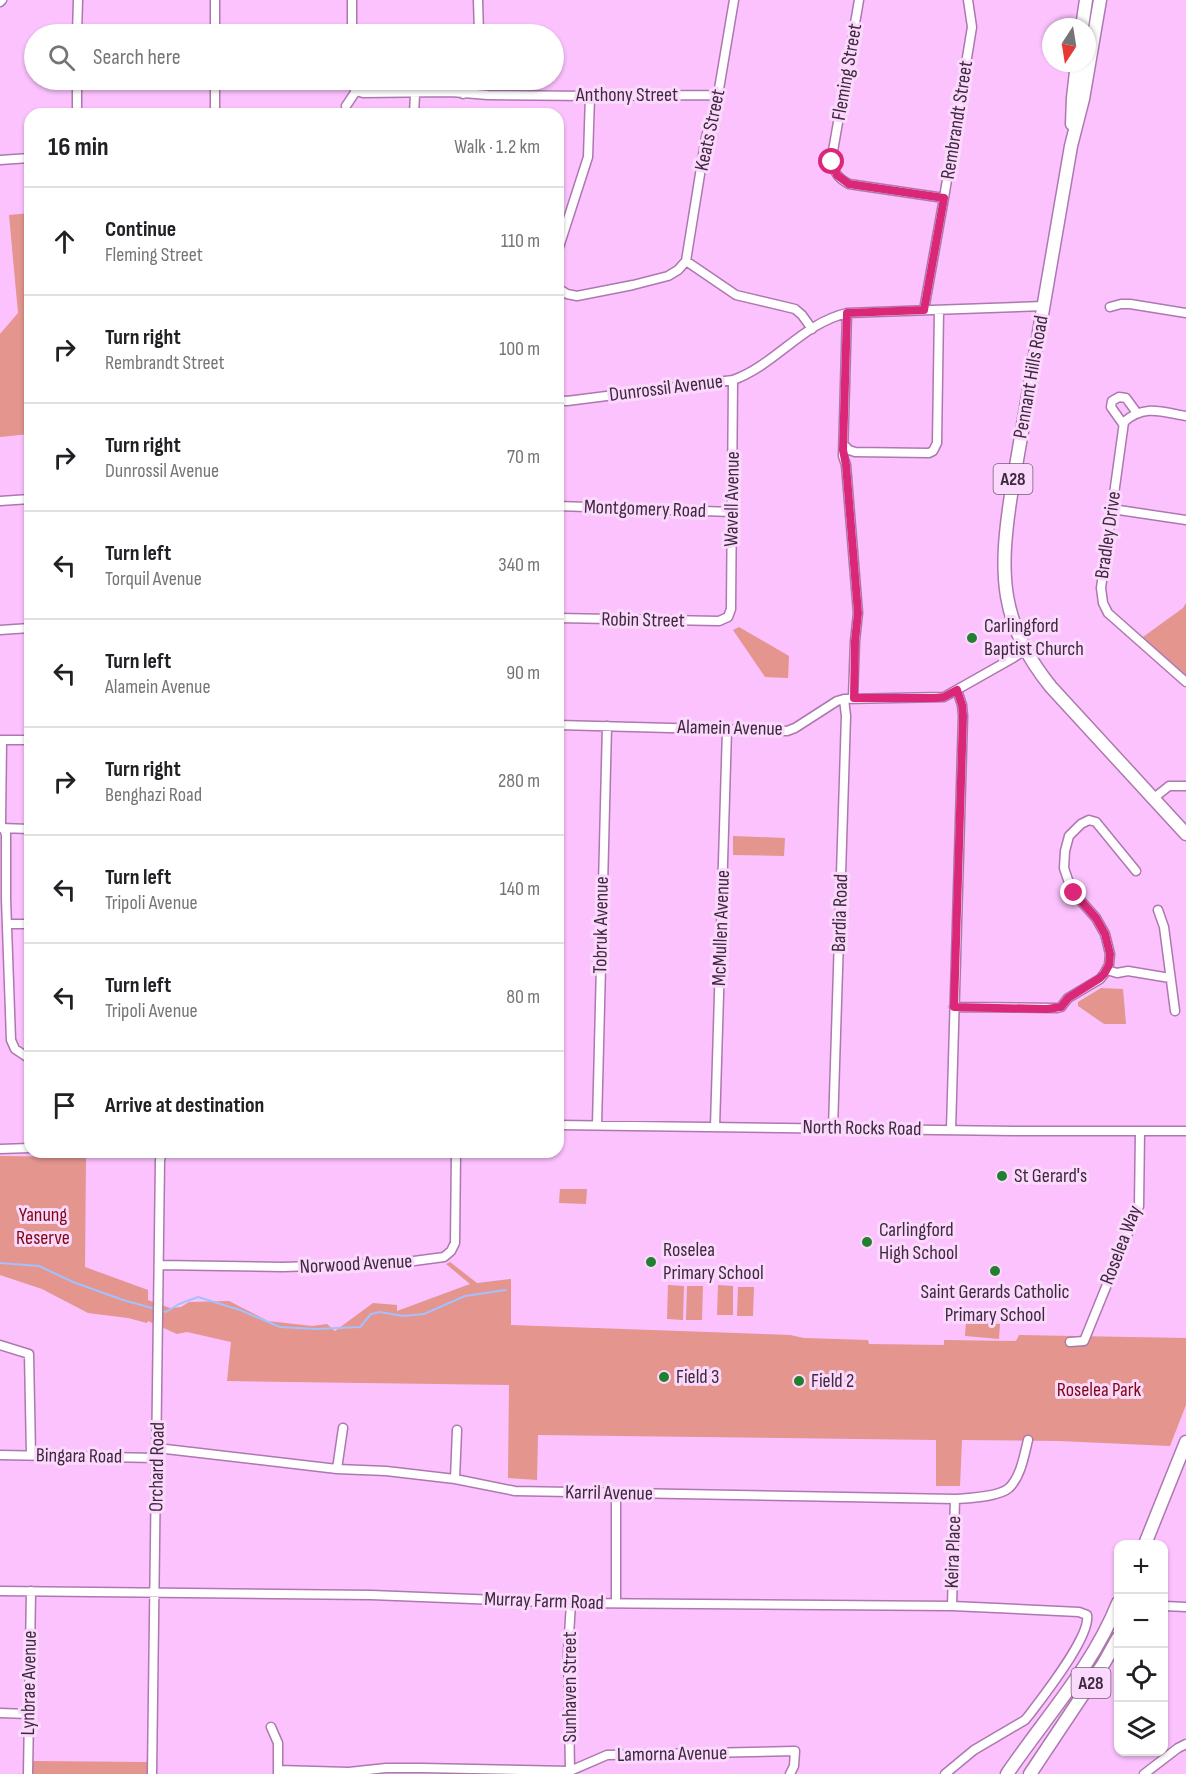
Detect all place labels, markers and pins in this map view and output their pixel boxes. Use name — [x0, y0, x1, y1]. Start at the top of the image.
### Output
place label: Carlingford Baptist Church — [984, 614, 1084, 661]
marker: Carlingford Baptist Church — [965, 631, 979, 645]
place label: St Gerard's — [1014, 1164, 1087, 1188]
marker: St Gerard's — [995, 1169, 1009, 1183]
place label: Carlingford High School — [879, 1218, 958, 1265]
marker: Carlingford High School — [860, 1235, 874, 1249]
place label: Roselea Primary School — [663, 1238, 764, 1285]
marker: Roselea Primary School — [644, 1255, 658, 1269]
marker: Saint Gerards Catholic Primary School — [988, 1264, 1002, 1278]
place label: Saint Gerards Catholic Primary School — [920, 1280, 1070, 1327]
place label: Field 3 — [676, 1365, 719, 1389]
place label: Field 2 — [811, 1369, 854, 1393]
marker: Field 3 — [657, 1370, 671, 1384]
marker: Field 2 — [792, 1374, 806, 1388]

